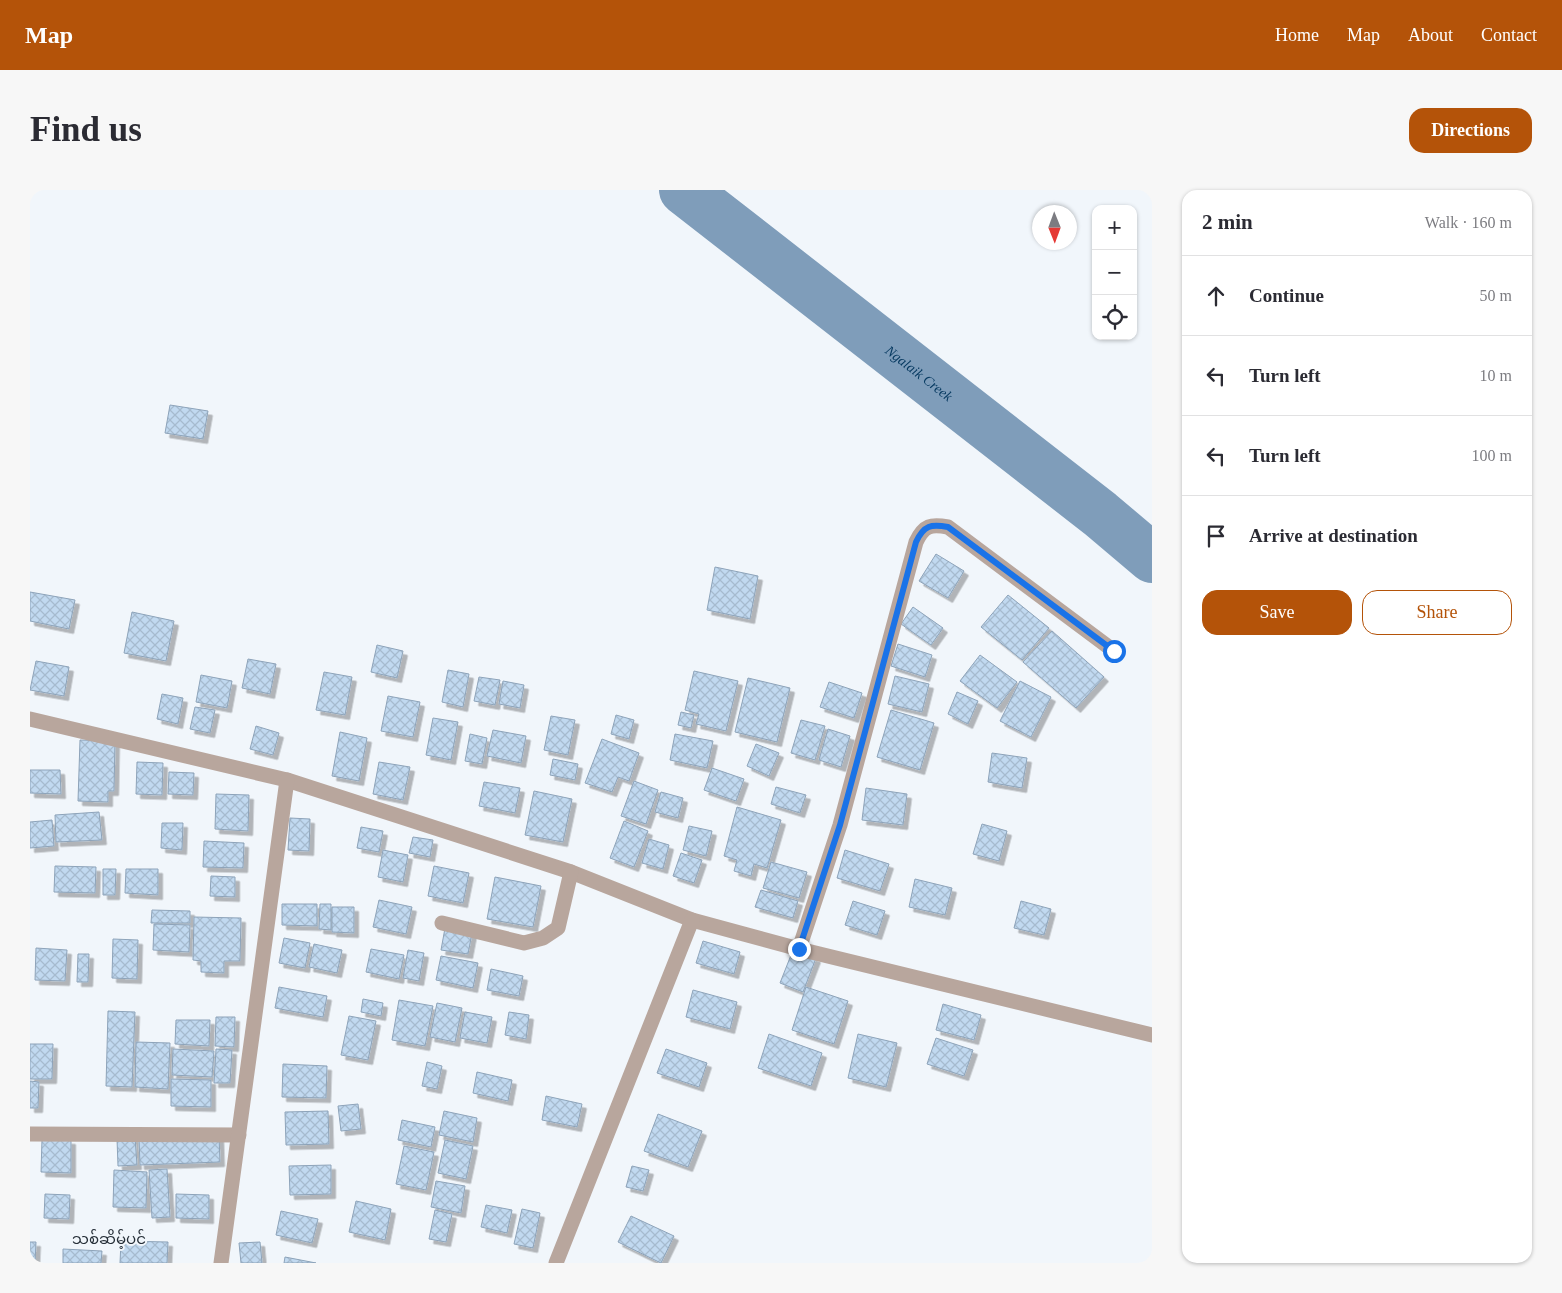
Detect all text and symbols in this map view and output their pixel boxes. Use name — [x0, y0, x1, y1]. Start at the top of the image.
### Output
text: Map — [25, 22, 73, 48]
text: Home — [1275, 25, 1319, 45]
text: Map — [1347, 25, 1380, 45]
text: About — [1408, 25, 1453, 45]
text: Contact — [1481, 25, 1537, 45]
button: Directions — [1409, 108, 1532, 153]
text: Find us — [30, 110, 142, 149]
north arrow — [1032, 205, 1077, 250]
map controls — [1092, 205, 1137, 340]
button: + — [1092, 205, 1137, 250]
text: 2 min — [1202, 210, 1253, 234]
text: Walk · 160 m — [1425, 214, 1512, 231]
button: − — [1092, 250, 1137, 295]
icon: ahead — [1202, 282, 1230, 310]
text: Continue — [1249, 285, 1324, 306]
text: 50 m — [1480, 287, 1512, 304]
button: locate — [1092, 295, 1137, 340]
water label: Ngalaik Creek — [882, 342, 956, 405]
icon: left — [1202, 362, 1230, 390]
text: Turn left — [1249, 365, 1321, 386]
text: 10 m — [1480, 367, 1512, 384]
icon: left — [1202, 442, 1230, 470]
text: Turn left — [1249, 445, 1321, 466]
text: 100 m — [1472, 447, 1512, 464]
icon: arrive — [1202, 522, 1230, 550]
text: Arrive at destination — [1249, 525, 1418, 546]
button: Save — [1202, 590, 1352, 635]
button: Share — [1362, 590, 1512, 635]
route start — [1103, 640, 1126, 663]
route end — [788, 938, 811, 961]
district label: သစ်ဆိမ့်ပင် — [72, 1229, 146, 1249]

